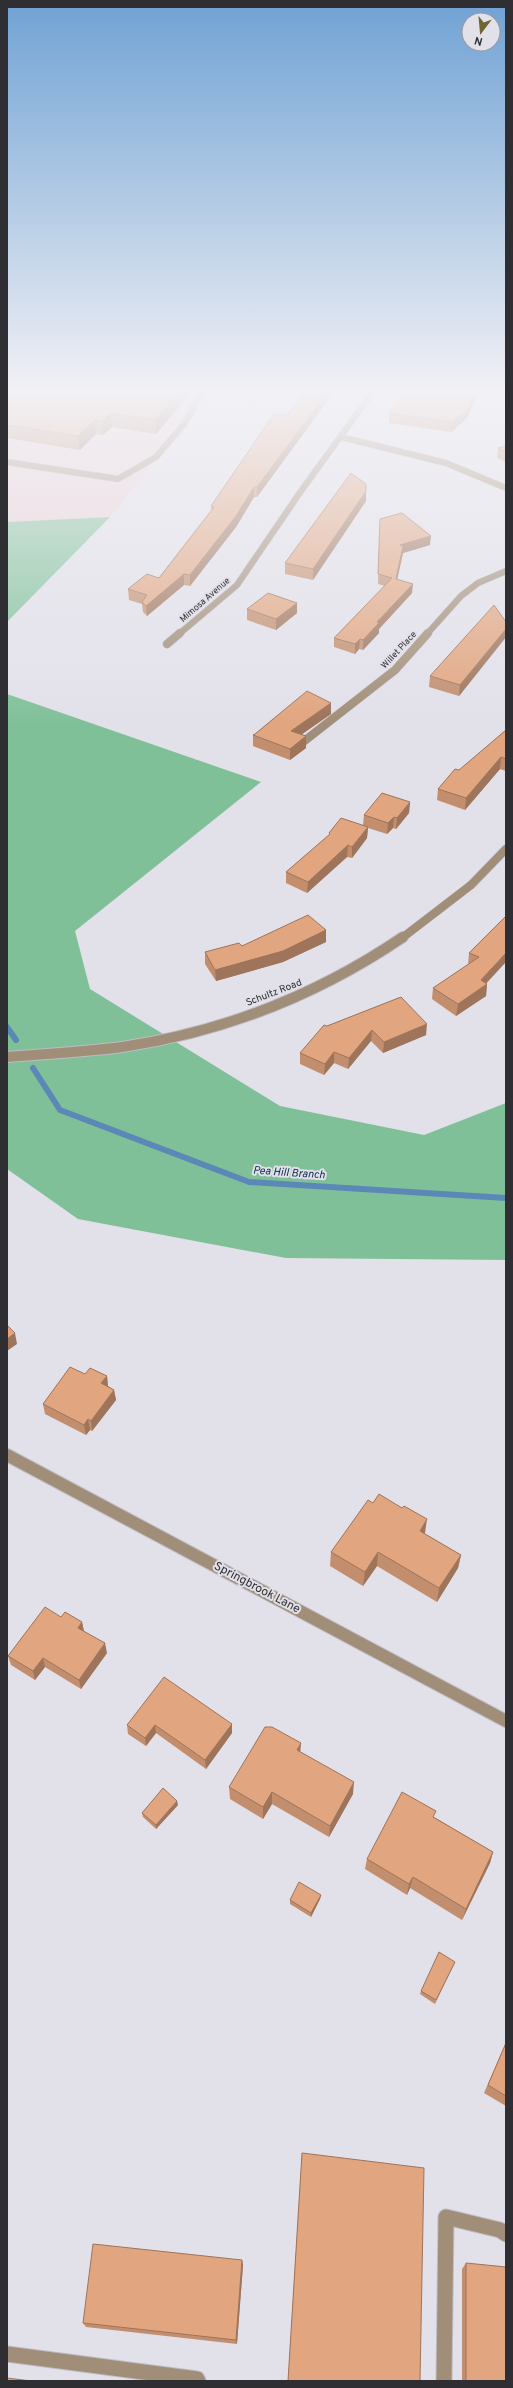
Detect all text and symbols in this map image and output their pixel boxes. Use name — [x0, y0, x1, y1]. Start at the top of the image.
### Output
north arrow — [461, 12, 501, 52]
text: N — [473, 33, 484, 48]
street label: Mimosa Avenue — [178, 575, 232, 625]
street label: Willet Place — [379, 629, 419, 671]
street label: Schultz Road — [244, 976, 304, 1010]
water label: Pea Hill Branch — [253, 1164, 325, 1183]
street label: Springbrook Lane — [211, 1558, 303, 1618]

